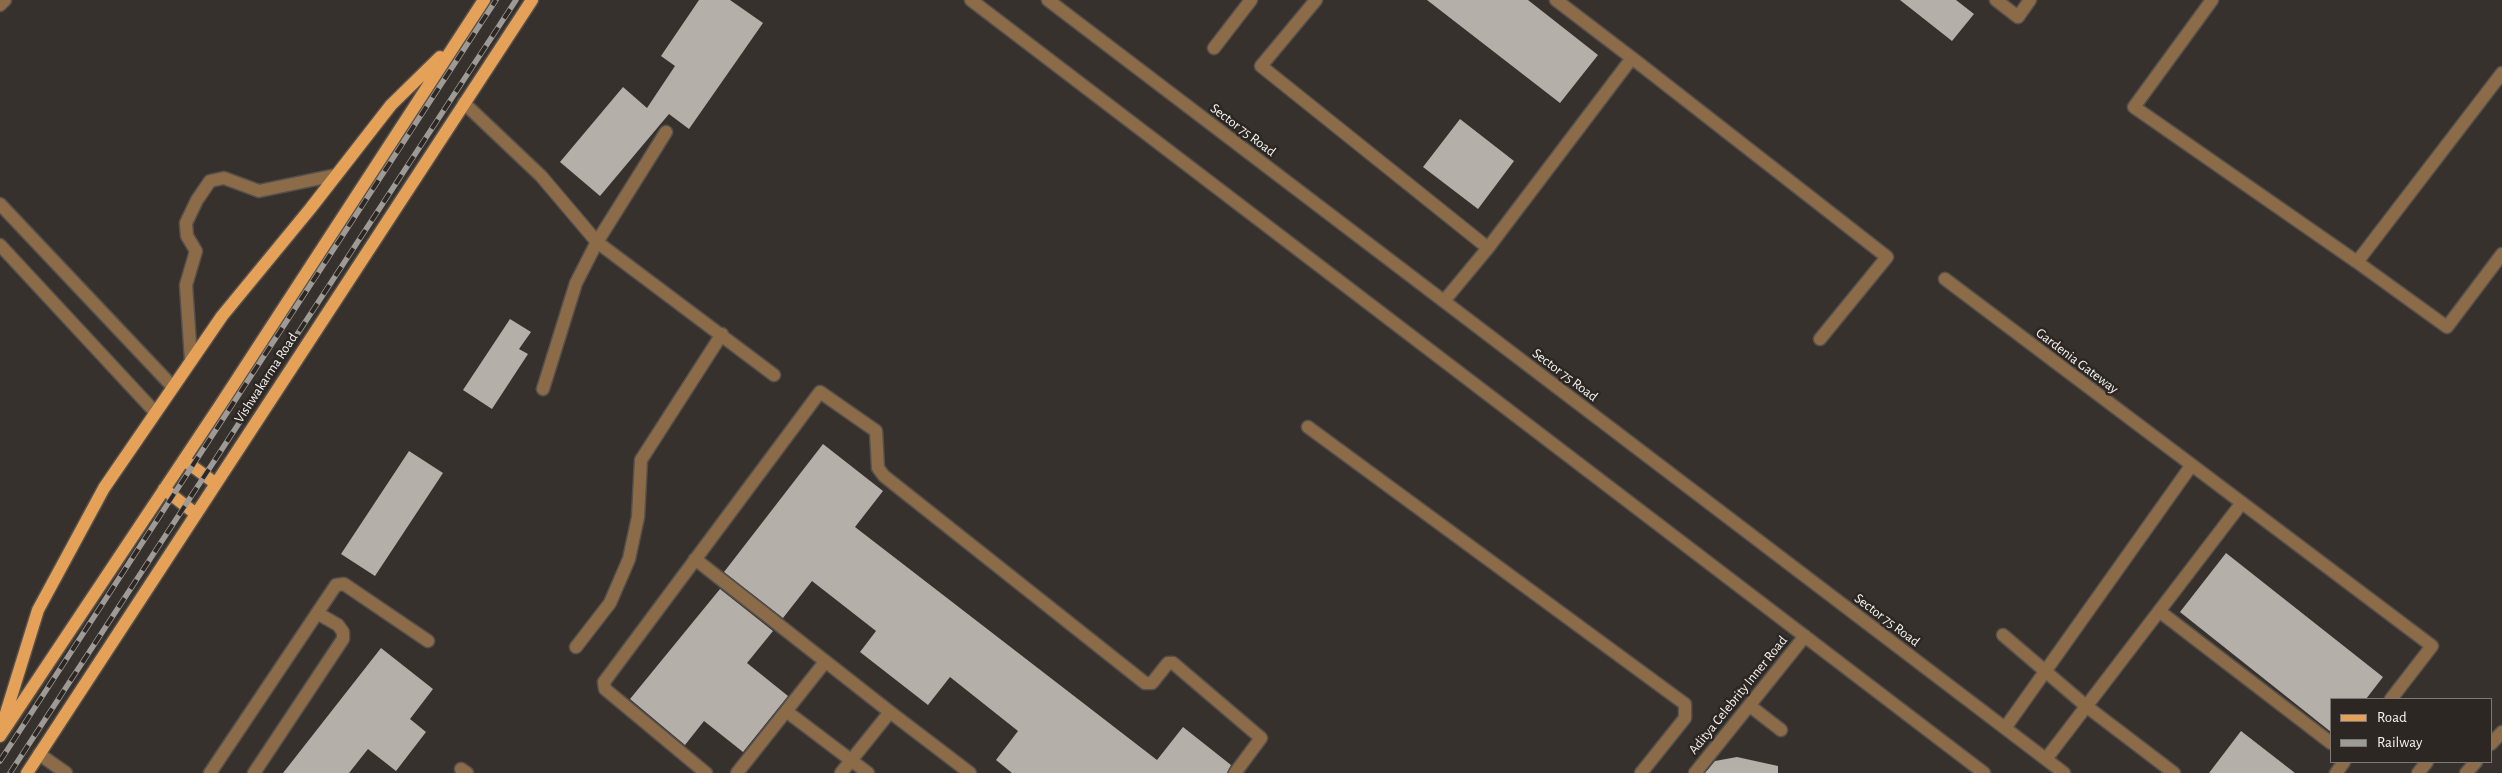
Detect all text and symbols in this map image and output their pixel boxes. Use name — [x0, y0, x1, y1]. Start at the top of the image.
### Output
street label: Sector 75 Road — [1207, 100, 1279, 160]
street label: Gardenia Gateway — [2032, 324, 2122, 398]
street label: Vishwakarma Road — [231, 330, 301, 426]
street label: Sector 75 Road — [1529, 345, 1601, 405]
street label: Sector 75 Road — [1851, 590, 1923, 650]
street label: Aditya Celebrity Inner Road — [1685, 632, 1791, 758]
legend — [2330, 698, 2492, 763]
text: Road — [2377, 710, 2407, 725]
text: Railway — [2377, 735, 2422, 750]

